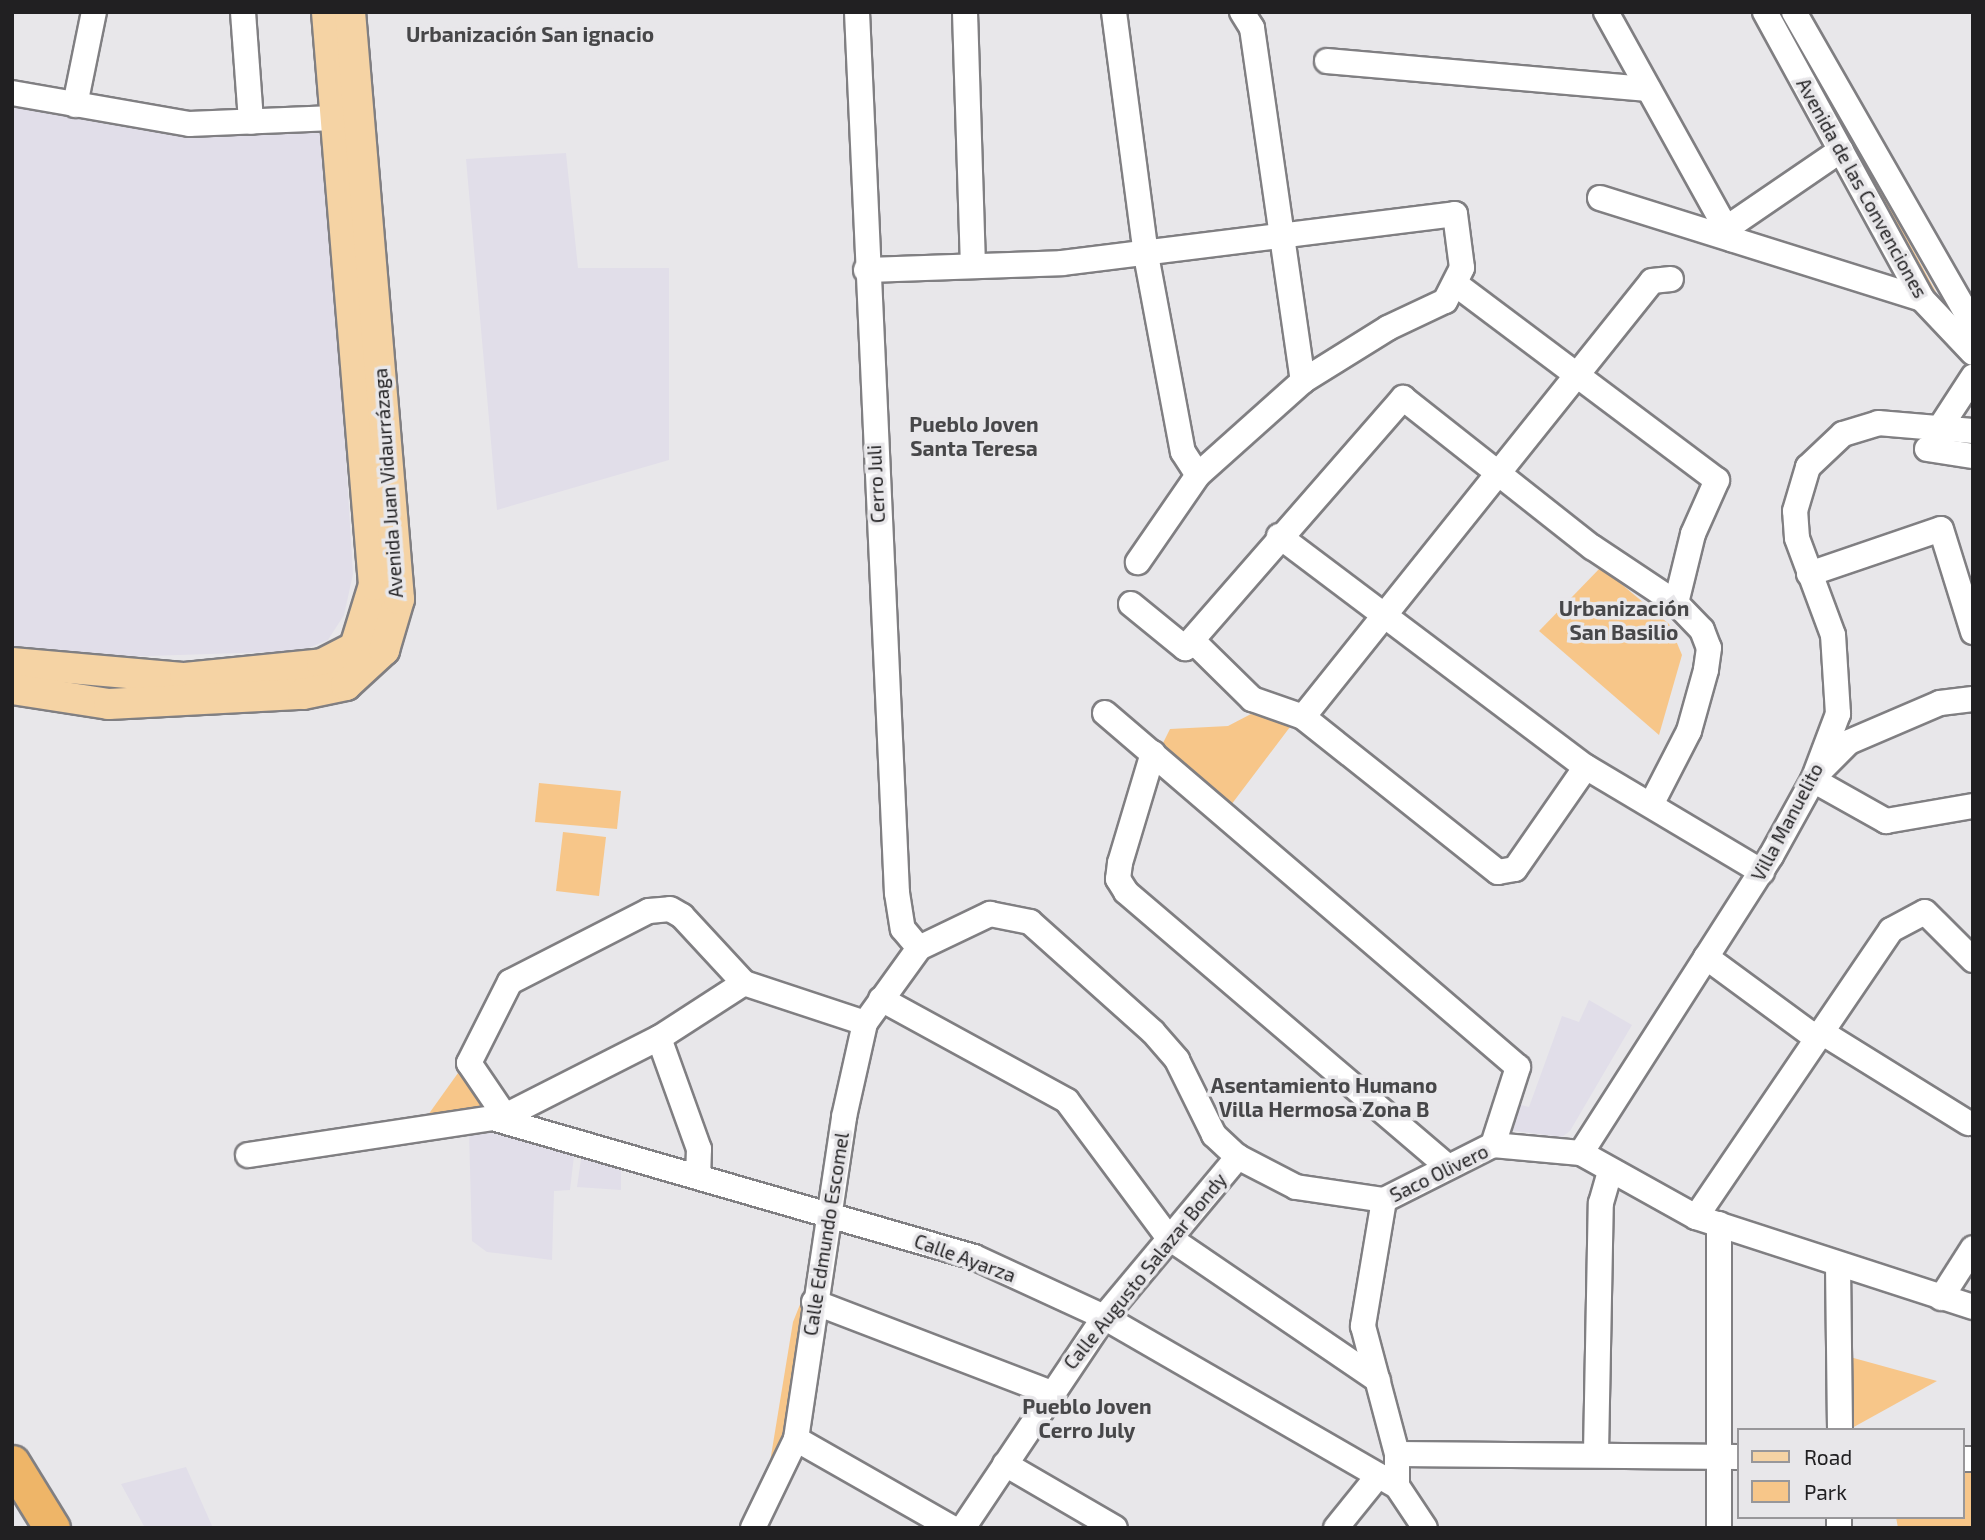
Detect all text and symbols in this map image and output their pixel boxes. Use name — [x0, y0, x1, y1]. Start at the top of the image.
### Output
district label: Urbanización San ignacio — [406, 21, 654, 47]
street label: Avenida de las Convenciones — [1792, 74, 1932, 302]
street label: Avenida Juan Vidaurrázaga — [369, 367, 407, 599]
district label: Pueblo Joven Santa Teresa — [909, 411, 1039, 461]
street label: Cerro Juli — [863, 444, 889, 524]
district label: Urbanización San Basilio — [1559, 595, 1689, 645]
street label: Villa Manuelito — [1746, 759, 1828, 885]
district label: Asentamiento Humano Villa Hermosa Zona B — [1211, 1072, 1437, 1122]
street label: Calle Edmundo Escomel — [799, 1131, 853, 1337]
street label: Saco Olivero — [1386, 1139, 1492, 1207]
street label: Calle Augusto Salazar Bondy — [1059, 1168, 1231, 1374]
street label: Calle Ayarza — [911, 1229, 1019, 1287]
district label: Pueblo Joven Cerro July — [1022, 1393, 1152, 1443]
legend — [1736, 1428, 1964, 1519]
text: Road — [1804, 1444, 1852, 1469]
text: Park — [1804, 1479, 1847, 1504]

